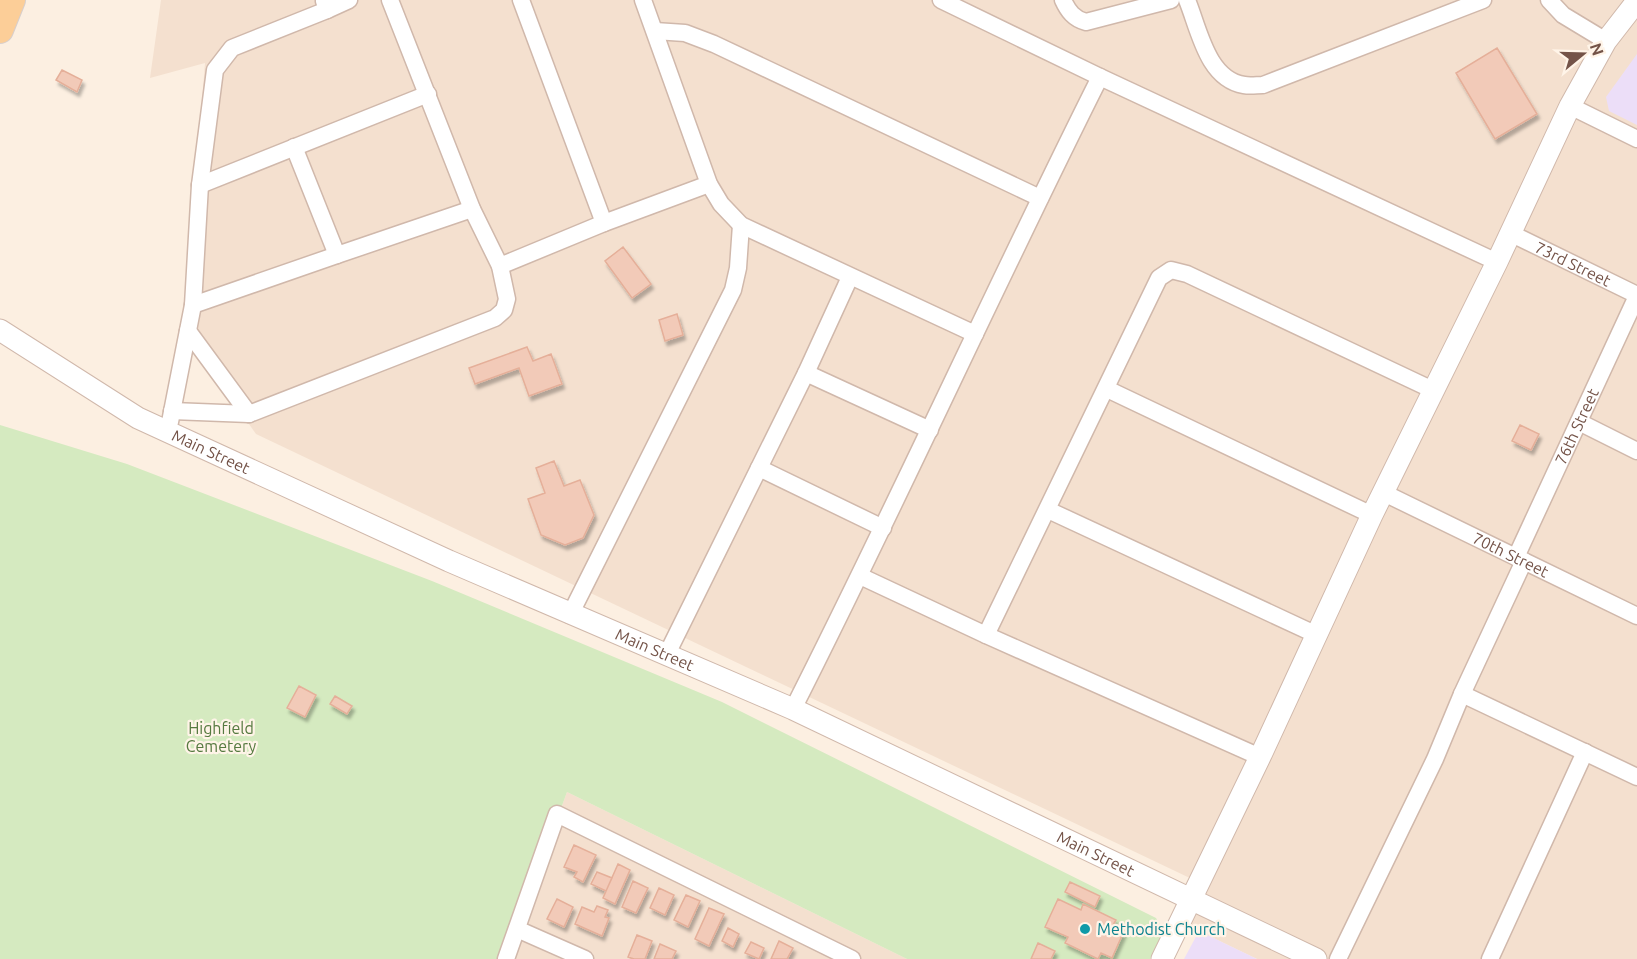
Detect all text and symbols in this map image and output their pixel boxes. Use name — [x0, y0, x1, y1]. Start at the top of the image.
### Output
north arrow — [1553, 24, 1613, 84]
text: N — [1587, 41, 1608, 58]
street label: 73rd Street — [1532, 238, 1614, 290]
street label: 76th Street — [1551, 385, 1602, 467]
street label: Main Street — [169, 426, 253, 477]
street label: 70th Street — [1470, 529, 1552, 581]
street label: Main Street — [613, 625, 697, 675]
park label: Highfield Cemetery — [186, 719, 257, 755]
street label: Main Street — [1054, 828, 1138, 880]
place label: Methodist Church — [1097, 920, 1225, 938]
marker: Methodist Church — [1078, 922, 1092, 936]

